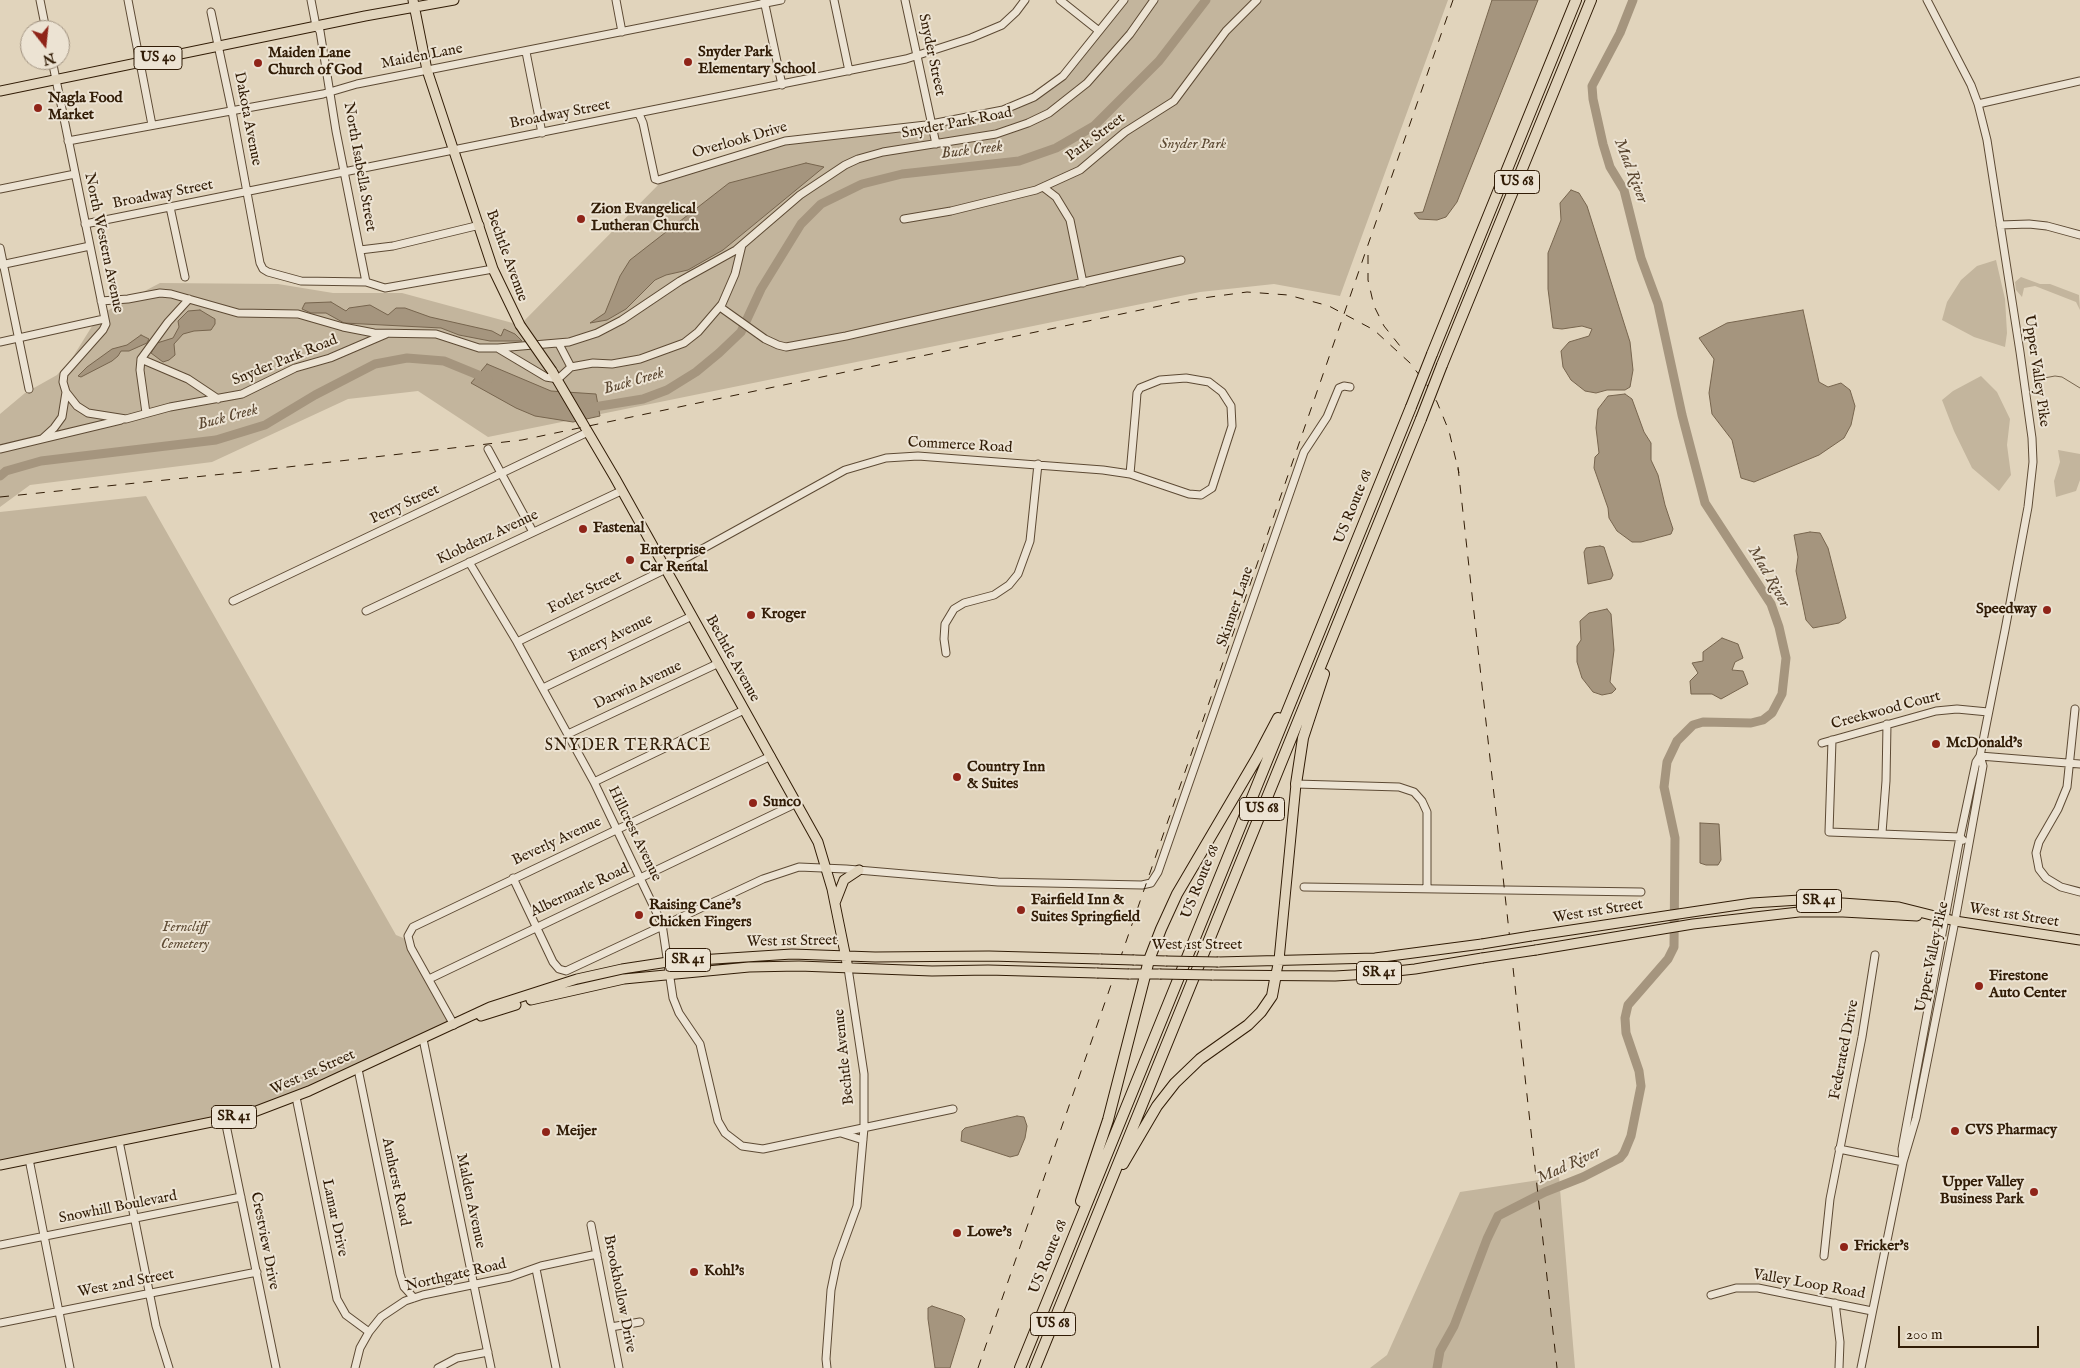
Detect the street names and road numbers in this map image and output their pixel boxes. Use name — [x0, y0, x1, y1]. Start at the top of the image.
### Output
street label: Snyder Street — [914, 12, 948, 98]
street label: Maiden Lane — [380, 40, 464, 74]
road number: US 40 — [134, 46, 182, 70]
street label: Dakota Avenue — [229, 71, 265, 167]
street label: Broadway Street — [508, 96, 612, 134]
street label: North Isabella Street — [339, 101, 379, 233]
street label: Snyder Park Road — [900, 104, 1014, 144]
street label: Park Street — [1063, 110, 1129, 166]
street label: Overlook Drive — [691, 119, 789, 163]
road number: US 68 — [1494, 170, 1540, 193]
street label: North Western Avenue — [79, 171, 127, 315]
street label: Broadway Street — [111, 176, 215, 214]
street label: Bechtle Avenue — [481, 208, 531, 304]
street label: Upper Valley Pike — [2019, 314, 2053, 428]
street label: Snyder Park Road — [230, 332, 340, 390]
street label: Commerce Road — [907, 434, 1013, 458]
street label: US Route 68 — [1331, 467, 1377, 547]
street label: Perry Street — [368, 481, 442, 529]
street label: Klobdenz Avenue — [434, 507, 542, 569]
street label: Skinner Lane — [1214, 565, 1258, 649]
street label: Fotler Street — [545, 567, 625, 619]
street label: Emery Avenue — [566, 611, 656, 667]
street label: Bechtle Avenue — [701, 612, 763, 706]
street label: Darwin Avenue — [591, 658, 685, 714]
street label: Creekwood Court — [1829, 688, 1943, 734]
street label: Hillcrest Avenue — [603, 784, 665, 884]
road number: US 68 — [1240, 798, 1284, 821]
street label: Beverly Avenue — [510, 814, 604, 870]
street label: US Route 68 — [1178, 842, 1224, 922]
street label: Albermarle Road — [528, 860, 632, 922]
road number: SR 41 — [1796, 889, 1842, 912]
street label: West 1st Street — [1552, 896, 1644, 928]
street label: Upper Valley Pike — [1912, 900, 1954, 1014]
street label: West 1st Street — [1968, 900, 2060, 932]
street label: West 1st Street — [747, 932, 837, 952]
street label: West 1st Street — [1152, 937, 1242, 955]
road number: SR 41 — [666, 948, 710, 972]
road number: SR 41 — [1356, 961, 1402, 984]
street label: Federated Drive — [1826, 999, 1864, 1101]
street label: Bechtle Avenue — [831, 1008, 859, 1106]
street label: West 1st Street — [268, 1046, 358, 1100]
road number: SR 41 — [212, 1106, 256, 1128]
street label: Amherst Road — [377, 1136, 413, 1228]
street label: Malden Avenue — [451, 1152, 489, 1250]
street label: Lamar Drive — [317, 1178, 351, 1258]
street label: Snowhill Boulevard — [57, 1188, 179, 1228]
street label: Crestview Drive — [246, 1191, 282, 1291]
street label: US Route 68 — [1026, 1217, 1072, 1297]
street label: Brookhollow Drive — [599, 1234, 639, 1354]
street label: Northgate Road — [404, 1256, 508, 1296]
street label: West 2nd Street — [76, 1266, 176, 1302]
street label: Valley Loop Road — [1752, 1266, 1866, 1304]
road number: US 68 — [1030, 1312, 1076, 1336]

